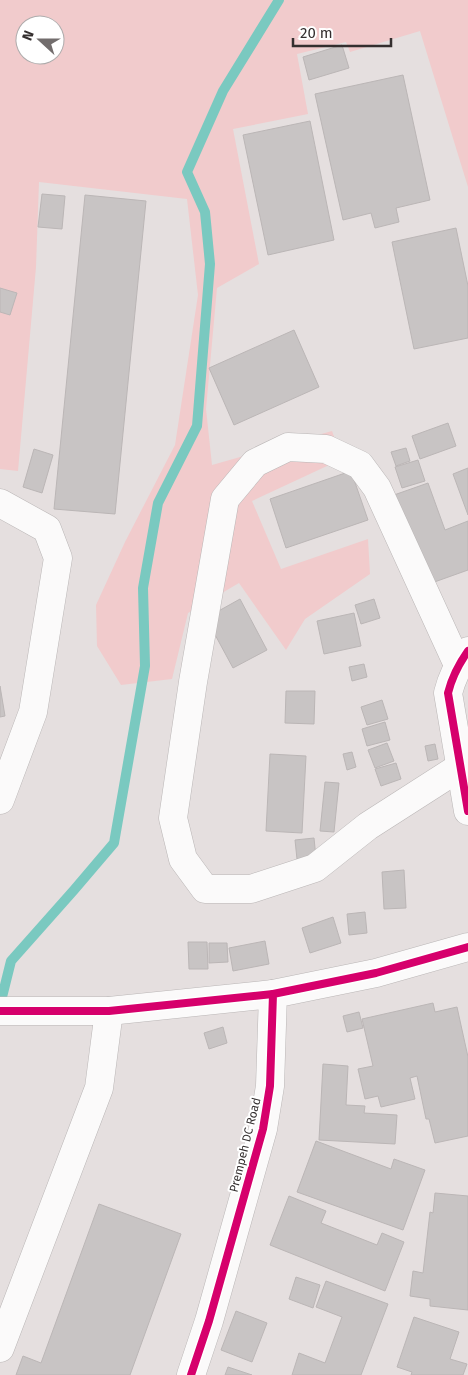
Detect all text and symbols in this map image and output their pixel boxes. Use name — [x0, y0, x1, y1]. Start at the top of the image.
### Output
north arrow — [15, 15, 65, 65]
scale bar — [293, 15, 390, 47]
text: 20 m — [300, 24, 333, 42]
text: N — [19, 28, 38, 43]
street label: Prempeh DC Road — [226, 1096, 264, 1194]

